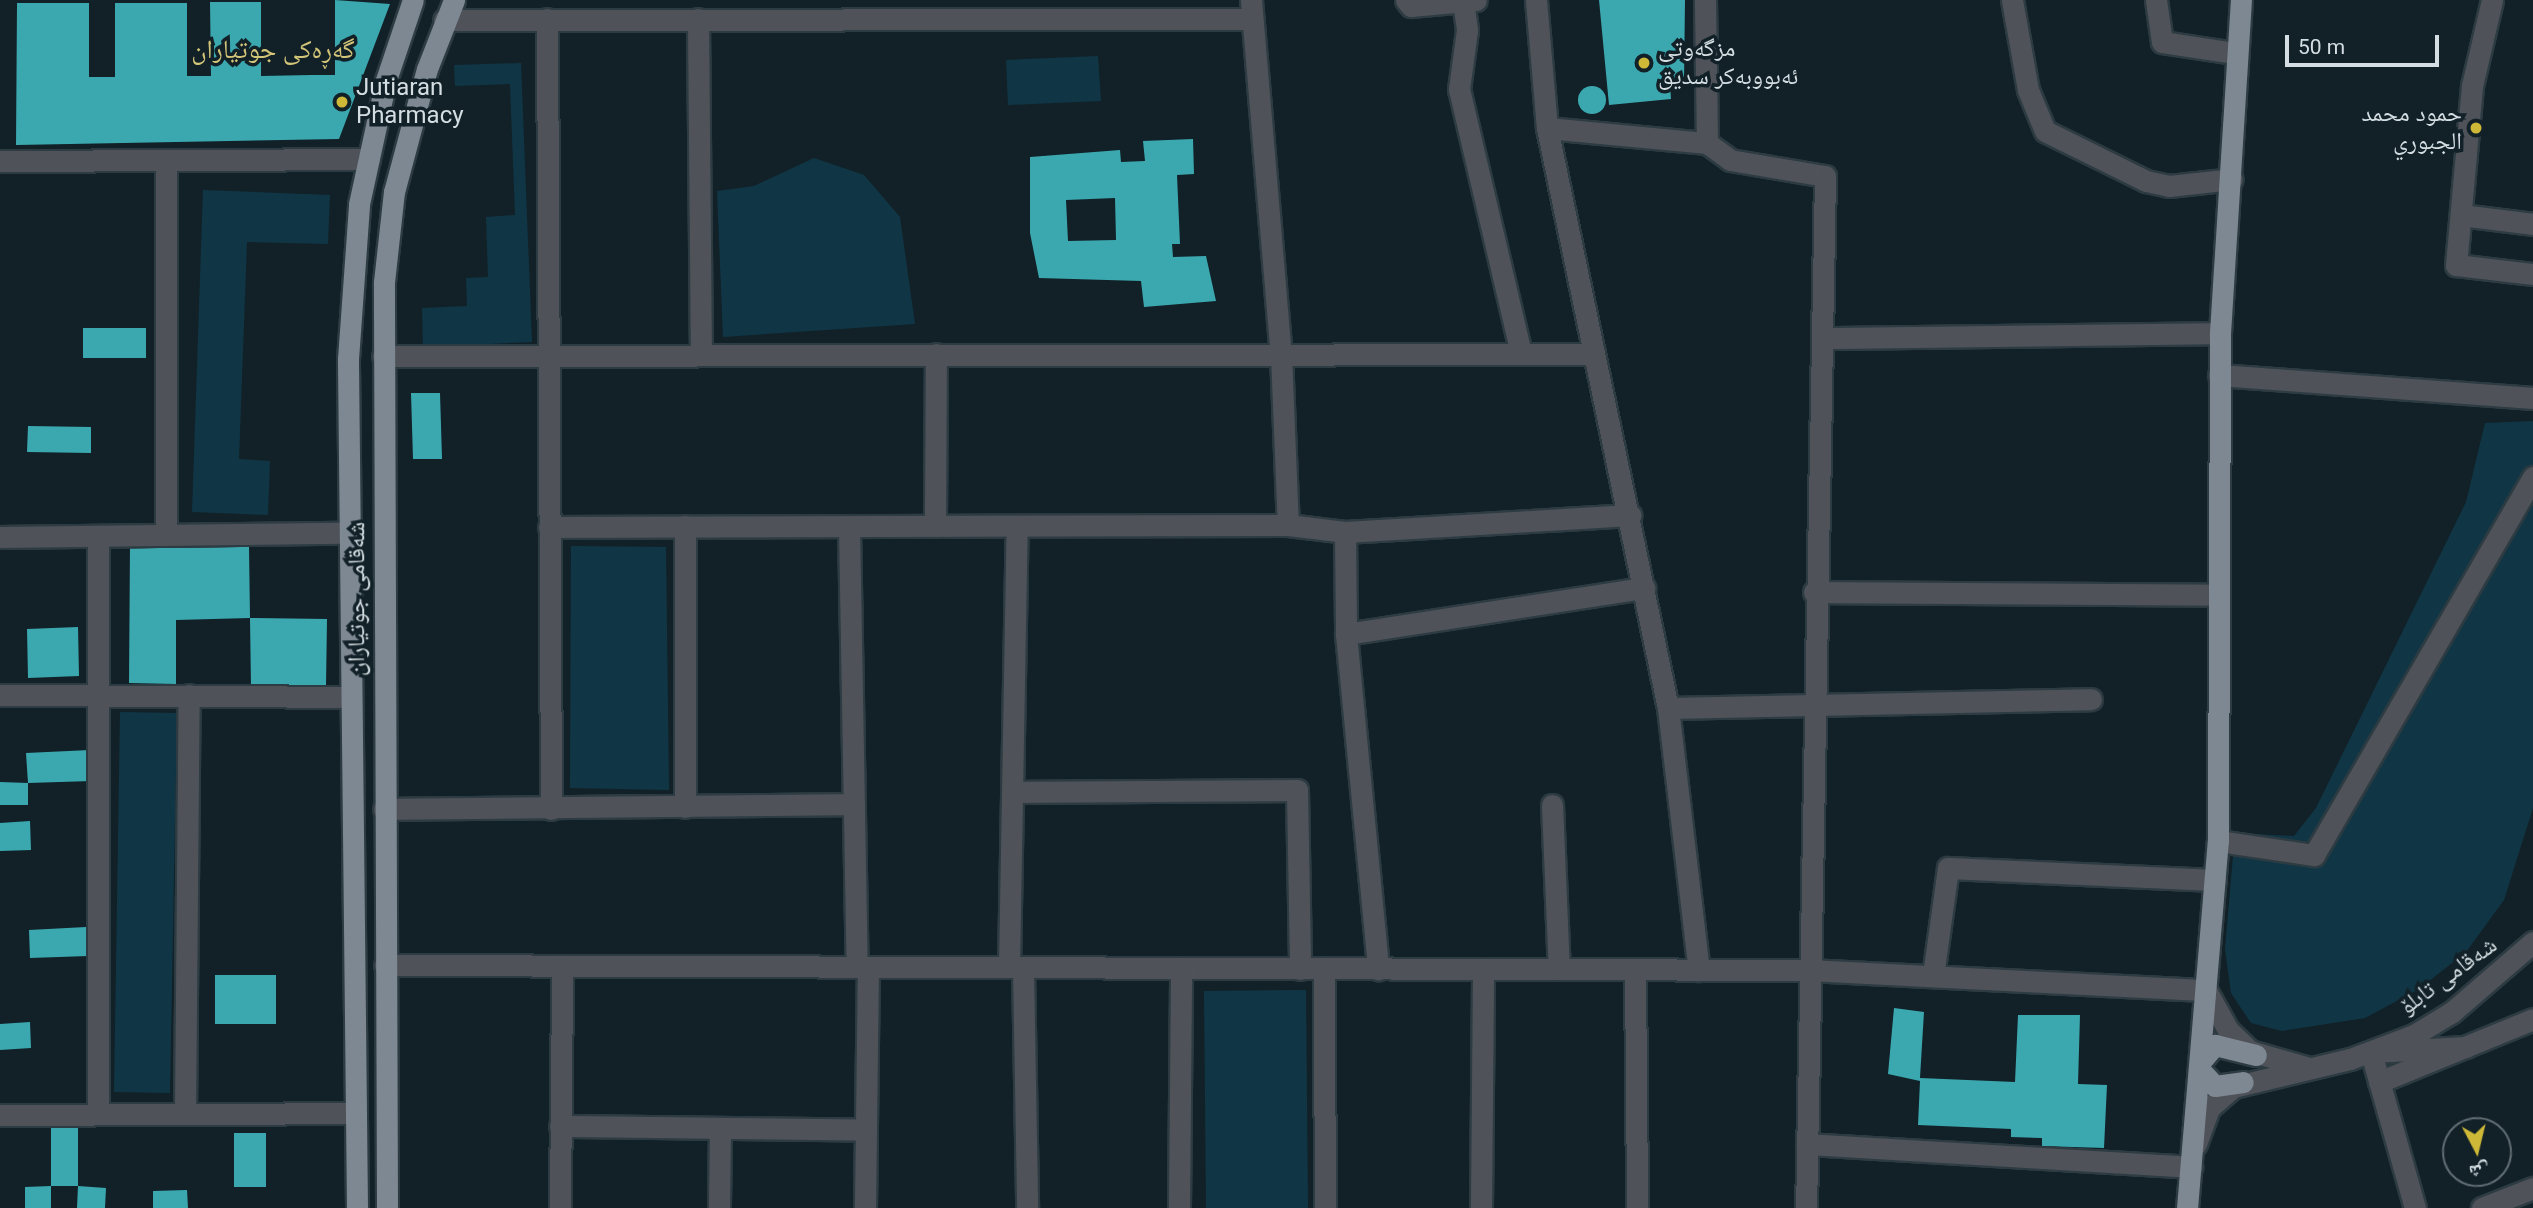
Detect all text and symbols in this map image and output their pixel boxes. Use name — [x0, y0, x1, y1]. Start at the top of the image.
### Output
scale bar — [2288, 21, 2442, 65]
district label: گەڕەکی جوتیاران — [191, 34, 355, 66]
place label: مزگەوتی ئەبووبەکر سدیق — [1658, 35, 1798, 91]
text: 50 m — [2298, 35, 2345, 59]
marker: مزگەوتی ئەبووبەکر سدیق — [1636, 55, 1652, 71]
place label: Jutiaran Pharmacy — [356, 74, 464, 130]
marker: Jutiaran Pharmacy — [334, 94, 350, 110]
place label: حمود محمد الجبوري — [2361, 100, 2462, 156]
marker: حمود محمد الجبوري — [2468, 120, 2484, 136]
street label: شەقامی جوتیاران — [343, 522, 371, 676]
street label: شەقامی تابلۆ — [2393, 931, 2503, 1021]
north arrow — [2442, 1117, 2512, 1187]
text: ش — [2468, 1159, 2491, 1184]

